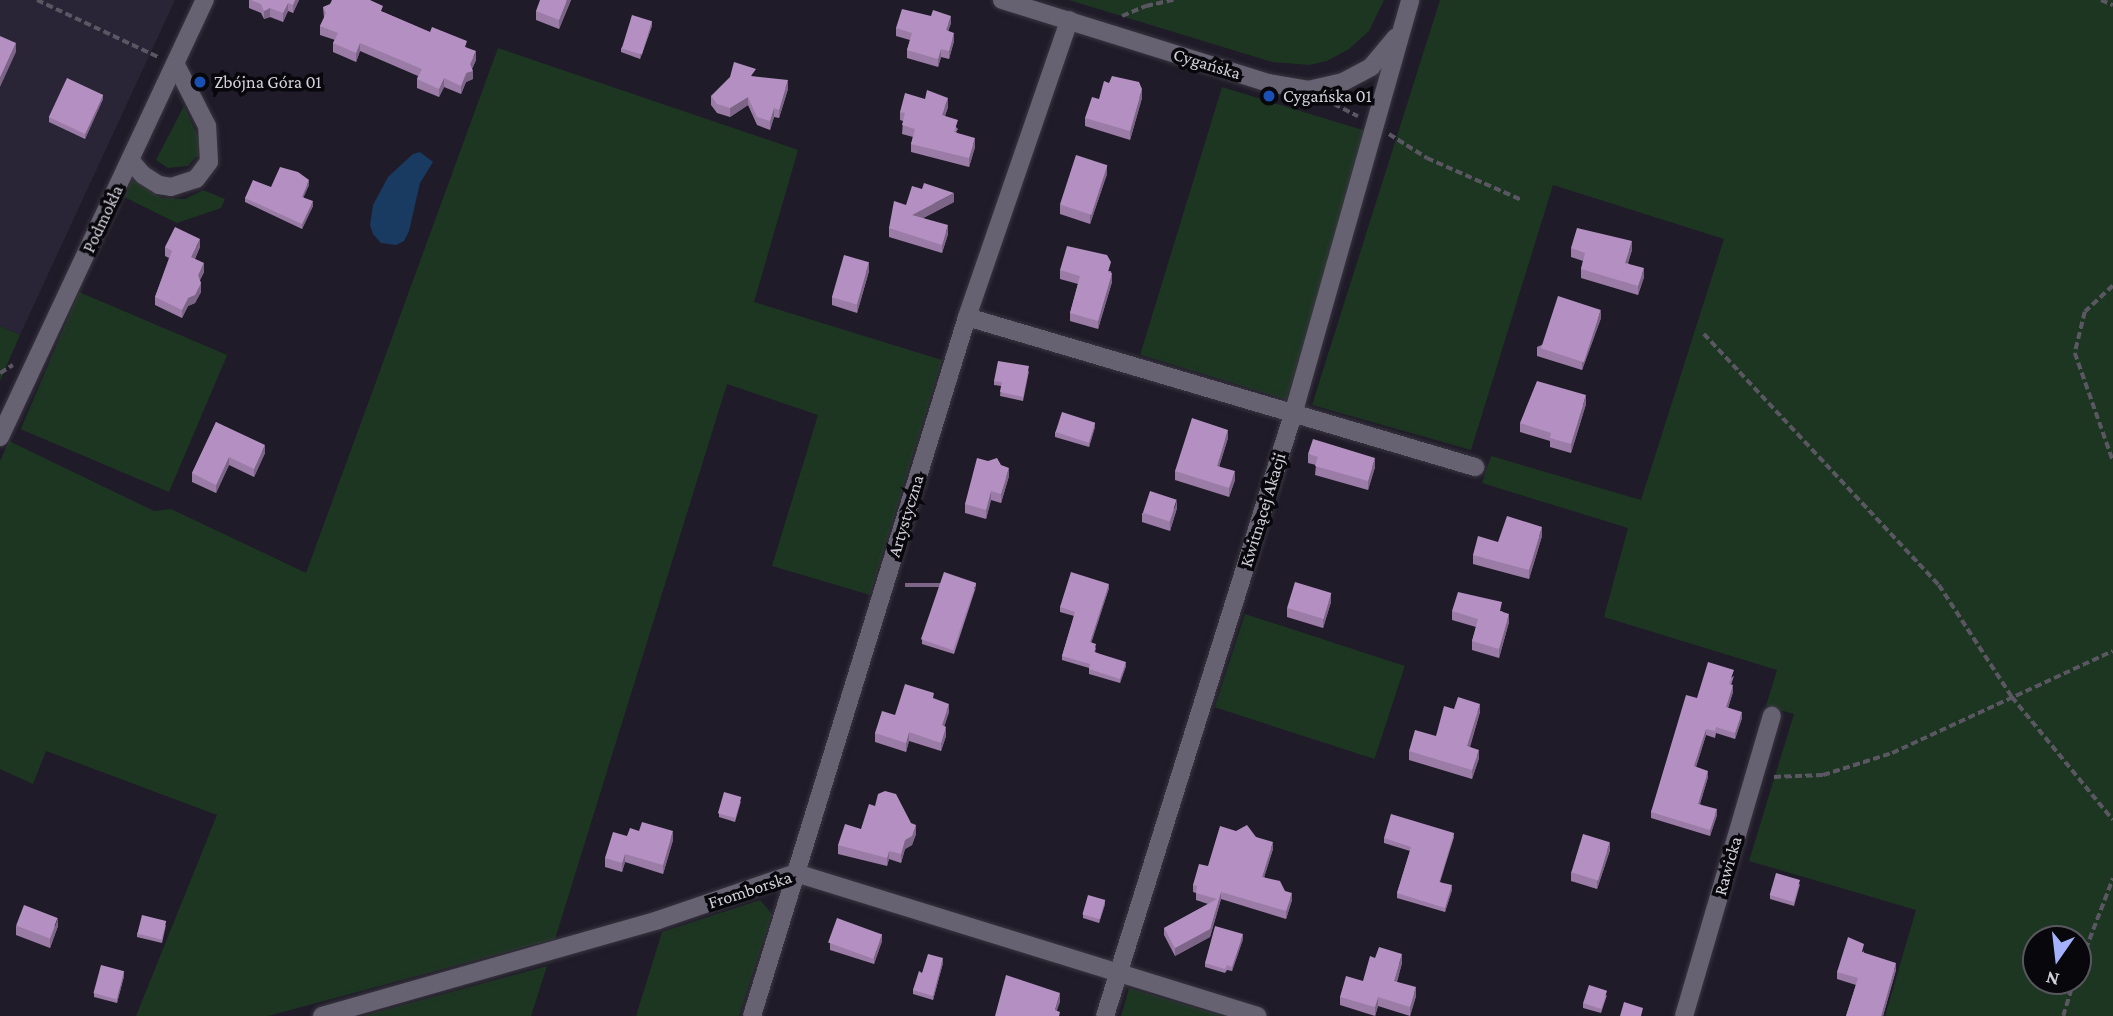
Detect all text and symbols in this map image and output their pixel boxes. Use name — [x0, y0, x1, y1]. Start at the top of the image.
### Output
street label: Cygańska — [1171, 44, 1243, 84]
place label: Zbójna Góra 01 — [214, 71, 322, 93]
marker: Zbójna Góra 01 — [192, 74, 208, 90]
place label: Cygańska 01 — [1283, 85, 1372, 107]
marker: Cygańska 01 — [1261, 88, 1277, 104]
street label: Podmokła — [78, 182, 128, 256]
street label: Kwitnącej Akacji — [1235, 450, 1291, 570]
street label: Artystyczna — [883, 472, 929, 560]
street label: Rawicka — [1709, 834, 1747, 898]
street label: Fromborska — [706, 866, 794, 914]
north arrow — [2022, 925, 2092, 995]
text: N — [2043, 967, 2061, 991]

